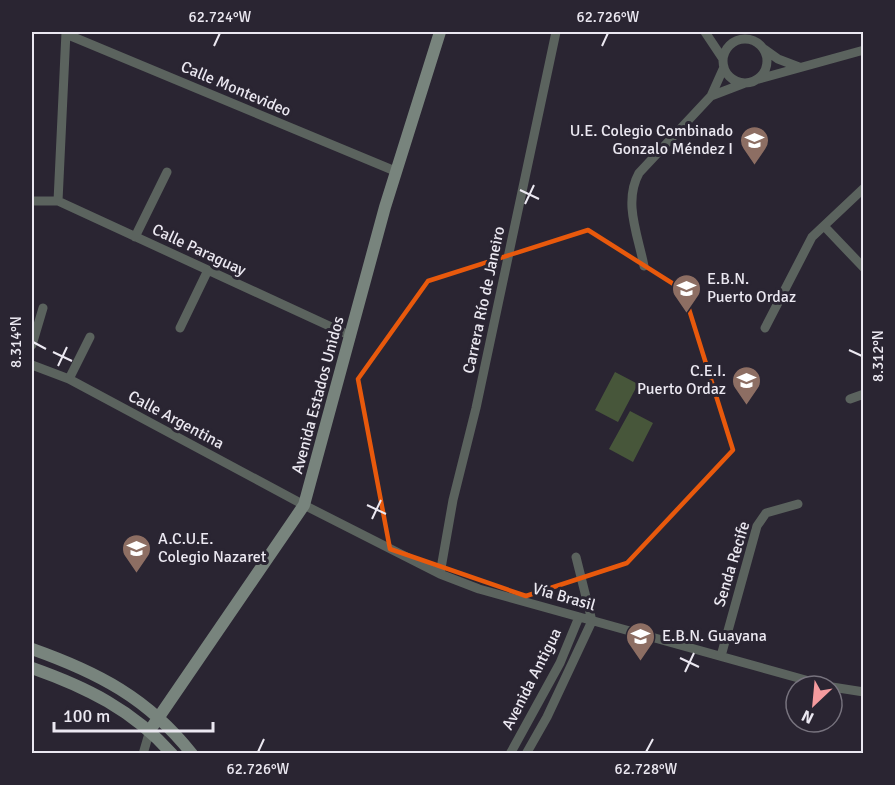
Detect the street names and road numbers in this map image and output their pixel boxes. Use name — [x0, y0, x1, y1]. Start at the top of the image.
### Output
street label: Calle Montevideo — [178, 57, 294, 121]
street label: Calle Paraguay — [149, 219, 250, 281]
street label: Carrera Río de Janeiro — [459, 224, 509, 376]
street label: Avenida Estados Unidos — [287, 314, 349, 476]
street label: Calle Argentina — [125, 386, 227, 454]
street label: Senda Recife — [710, 519, 754, 609]
street label: Vía Brasil — [530, 578, 598, 616]
street label: Avenida Antigua — [498, 625, 566, 733]

